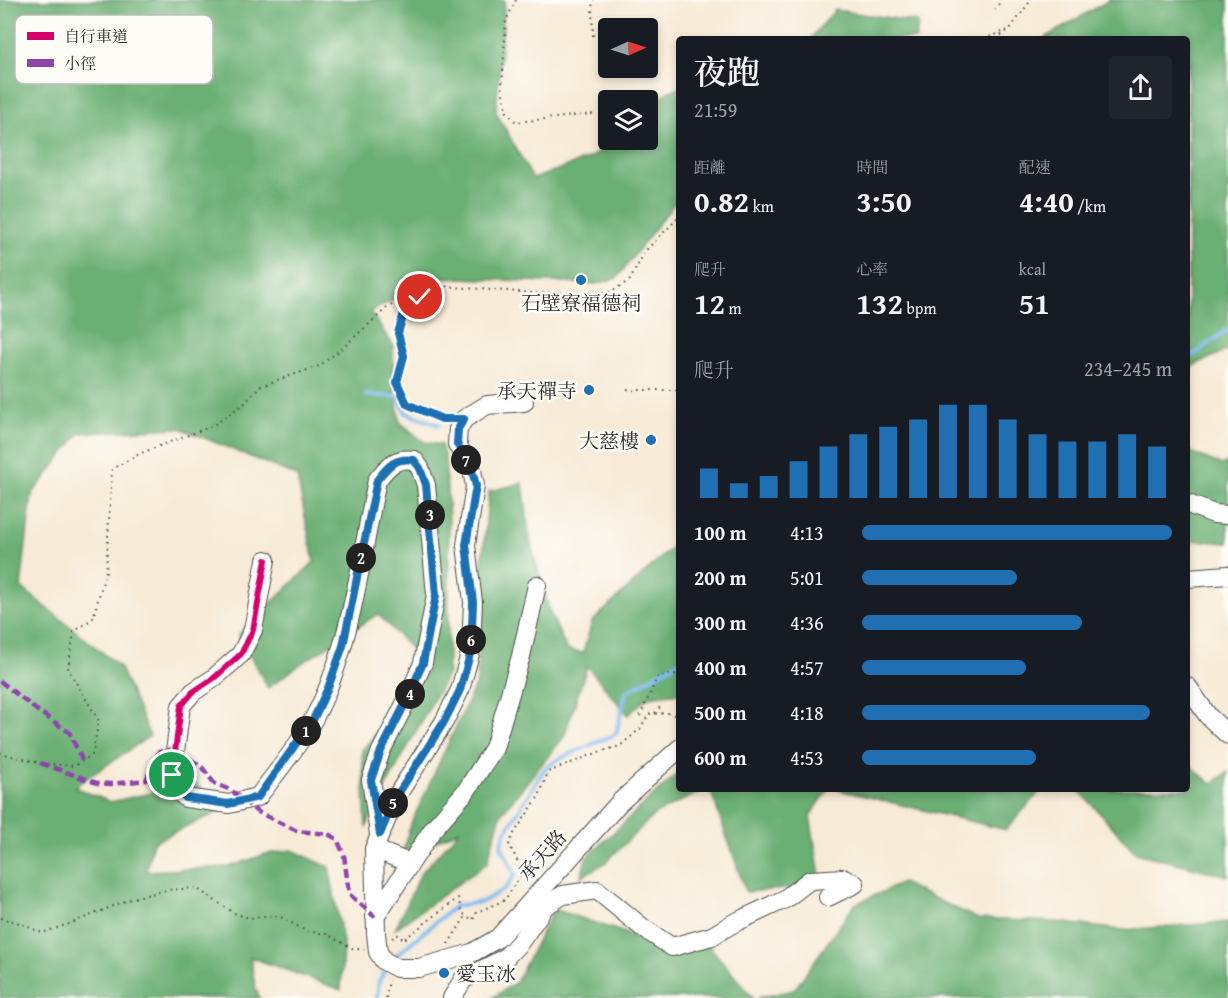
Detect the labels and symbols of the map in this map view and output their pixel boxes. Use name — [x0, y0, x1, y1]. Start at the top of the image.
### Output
legend — [15, 15, 213, 84]
north arrow — [598, 18, 658, 78]
text: 自行車道 — [64, 24, 128, 48]
text: 小徑 — [64, 51, 96, 75]
pin — [394, 271, 445, 322]
marker: 石壁寮福德祠 — [574, 273, 588, 287]
place label: 石壁寮福德祠 — [521, 288, 641, 317]
place label: 承天禪寺 — [497, 376, 577, 405]
marker: 承天禪寺 — [582, 383, 596, 397]
place label: 大慈樓 — [579, 426, 639, 455]
marker: 大慈樓 — [644, 433, 658, 447]
pin: 7 — [451, 445, 481, 475]
pin: 3 — [415, 500, 445, 530]
pin: 2 — [346, 543, 376, 573]
pin: 6 — [456, 625, 486, 655]
pin: 4 — [395, 679, 425, 709]
pin: 1 — [291, 716, 321, 746]
pin — [146, 749, 197, 800]
pin: 5 — [378, 788, 408, 818]
street label: 承天路 — [511, 823, 573, 887]
place label: 愛玉冰 — [456, 959, 516, 988]
marker: 愛玉冰 — [437, 966, 451, 980]

